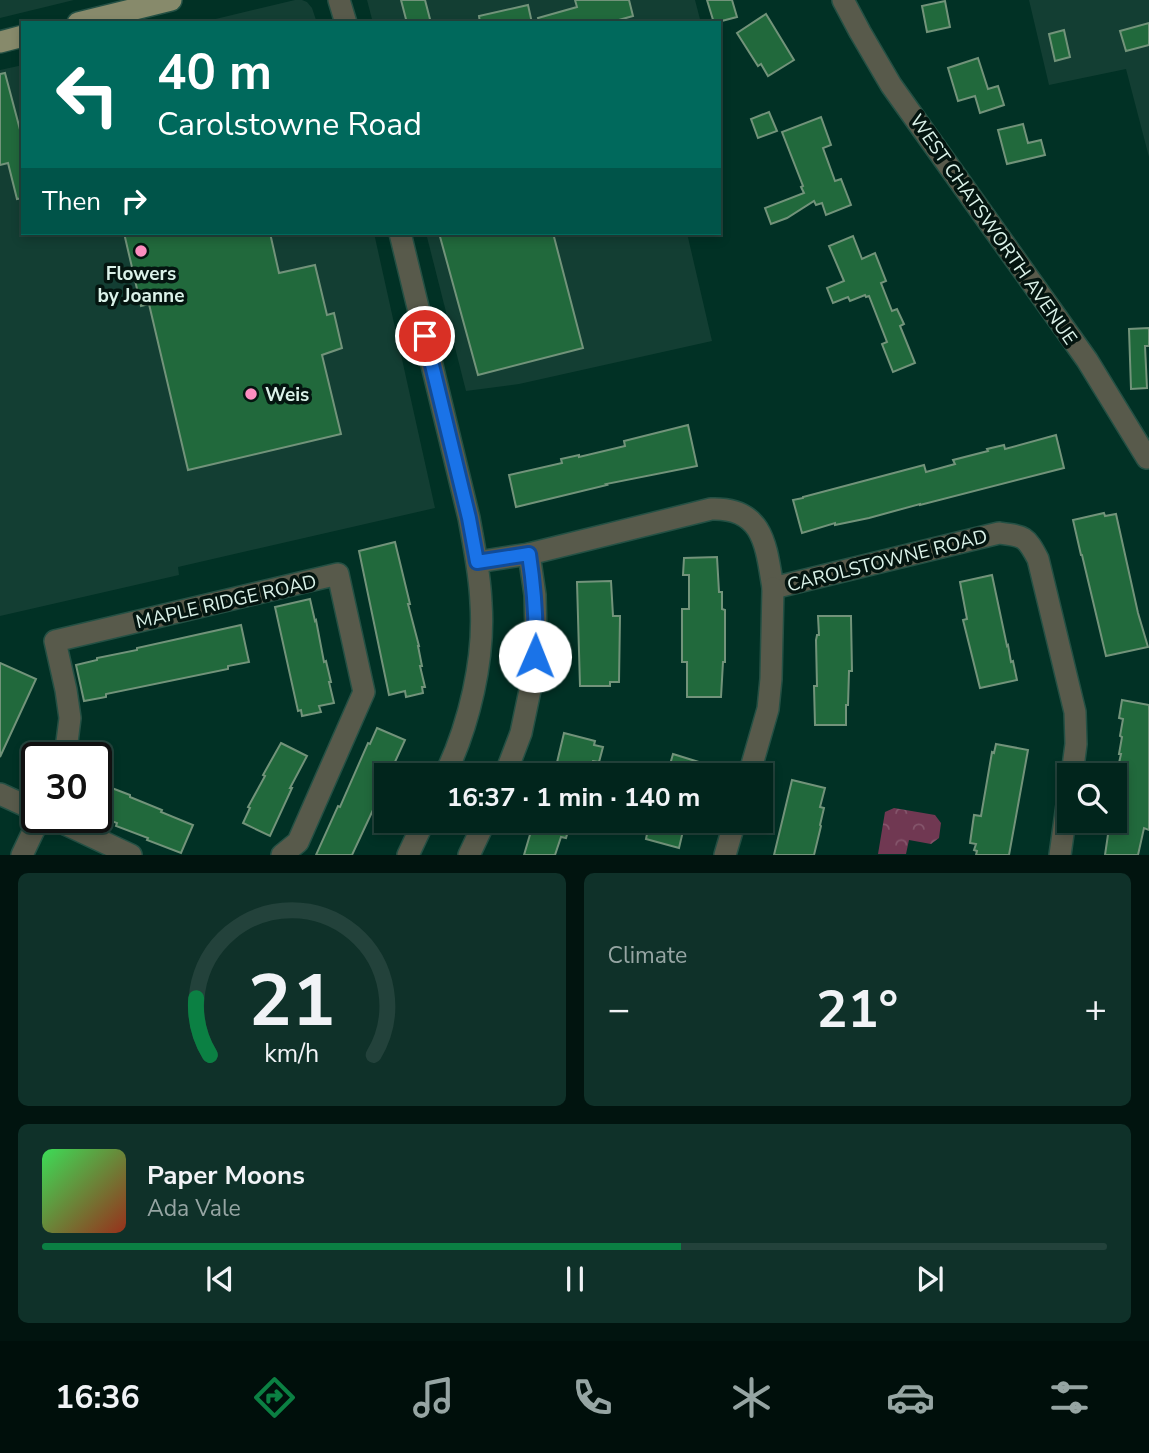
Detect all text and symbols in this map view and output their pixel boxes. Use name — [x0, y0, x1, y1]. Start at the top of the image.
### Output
text: 40 m — [157, 39, 272, 106]
icon: left — [42, 49, 133, 140]
text: Carolstowne Road — [157, 103, 422, 146]
street label: WEST CHATSWORTH AVENUE — [903, 109, 1083, 350]
icon: right — [115, 182, 153, 220]
text: Then — [42, 184, 101, 219]
marker: Flowers by Joanne — [133, 243, 149, 259]
place label: Flowers by Joanne — [98, 261, 184, 309]
pin — [395, 306, 455, 366]
icon: arrive — [406, 317, 444, 355]
place label: Weis — [265, 382, 309, 408]
marker: Weis — [243, 386, 259, 402]
street label: CAROLSTOWNE ROAD — [784, 523, 990, 598]
street label: MAPLE RIDGE ROAD — [133, 569, 319, 635]
position arrow — [498, 619, 572, 693]
speed limit sign: 30 — [21, 742, 112, 833]
map controls — [1057, 763, 1127, 833]
button: search — [1057, 763, 1127, 833]
text: 16:37 · 1 min · 140 m — [447, 780, 700, 815]
text: Climate — [608, 940, 687, 971]
text: 21 — [248, 952, 335, 1052]
text: 21° — [816, 974, 898, 1045]
text: − — [608, 984, 630, 1035]
text: + — [1084, 984, 1107, 1035]
text: km/h — [264, 1037, 319, 1071]
text: Paper Moons — [147, 1158, 305, 1193]
text: Ada Vale — [147, 1193, 241, 1224]
icon: previous — [201, 1260, 239, 1298]
icon: pause — [556, 1260, 594, 1298]
icon: next — [911, 1260, 949, 1298]
icon: directions — [250, 1373, 299, 1422]
icon: music — [409, 1373, 458, 1422]
icon: phone — [568, 1373, 617, 1422]
icon: climate — [727, 1373, 776, 1422]
icon: car — [886, 1373, 935, 1422]
icon: filters — [1045, 1373, 1094, 1422]
text: 16:36 — [55, 1376, 140, 1419]

